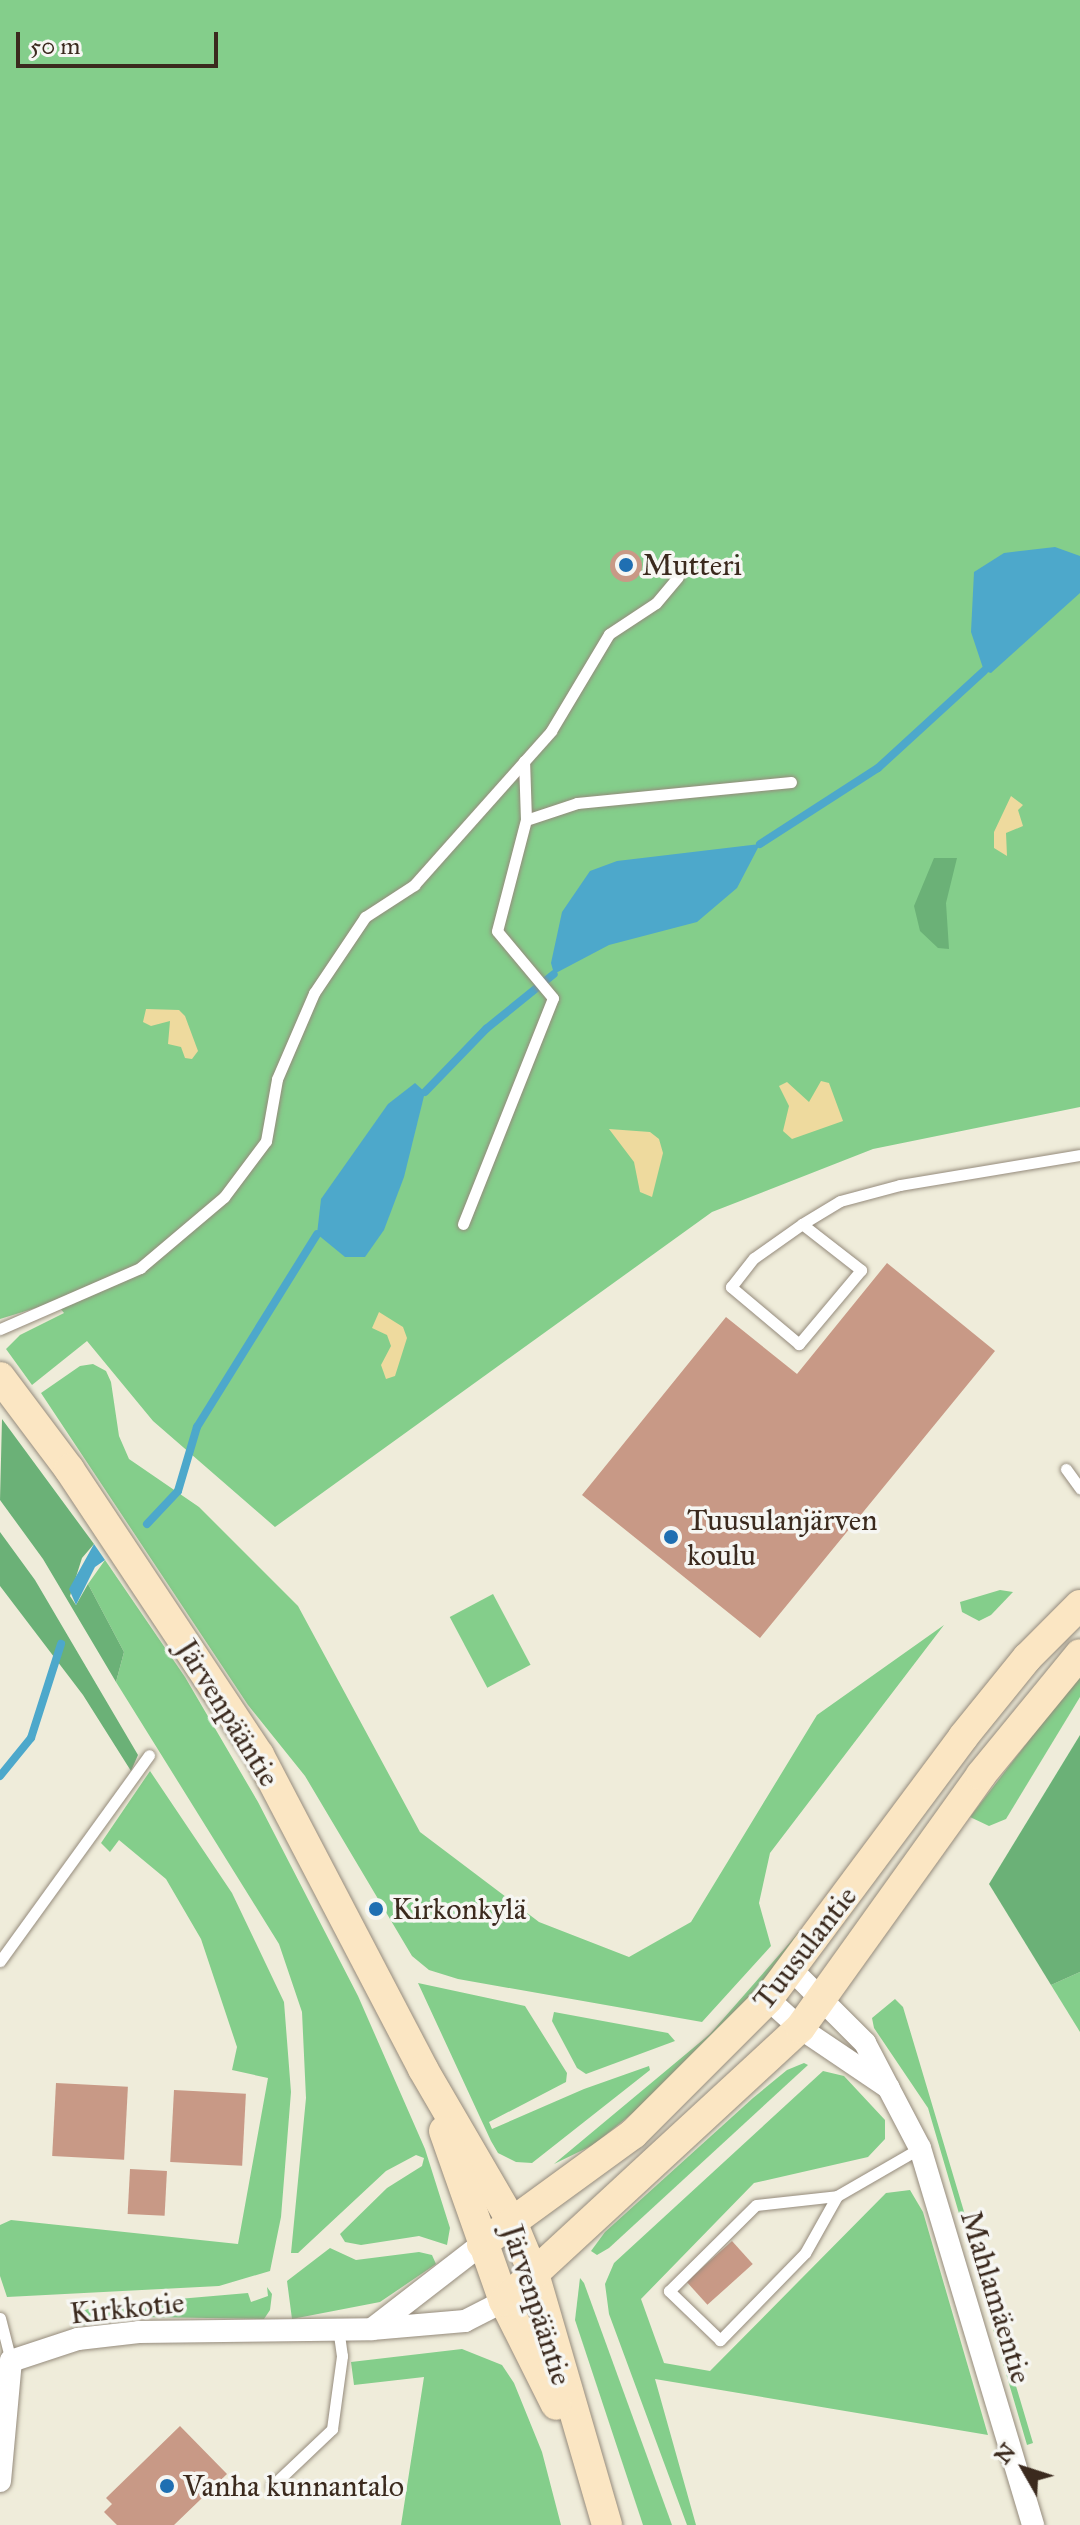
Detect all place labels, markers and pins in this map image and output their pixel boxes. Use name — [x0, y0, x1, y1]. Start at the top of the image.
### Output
place label: Mutteri — [642, 547, 742, 583]
marker: Mutteri — [617, 556, 635, 574]
place label: Tuusulanjärven koulu — [687, 1502, 877, 1572]
marker: Tuusulanjärven koulu — [662, 1528, 680, 1546]
place label: Kirkonkylä — [392, 1891, 526, 1927]
marker: Kirkonkylä — [367, 1900, 385, 1918]
place label: Vanha kunnantalo — [183, 2468, 404, 2504]
marker: Vanha kunnantalo — [158, 2477, 176, 2495]

